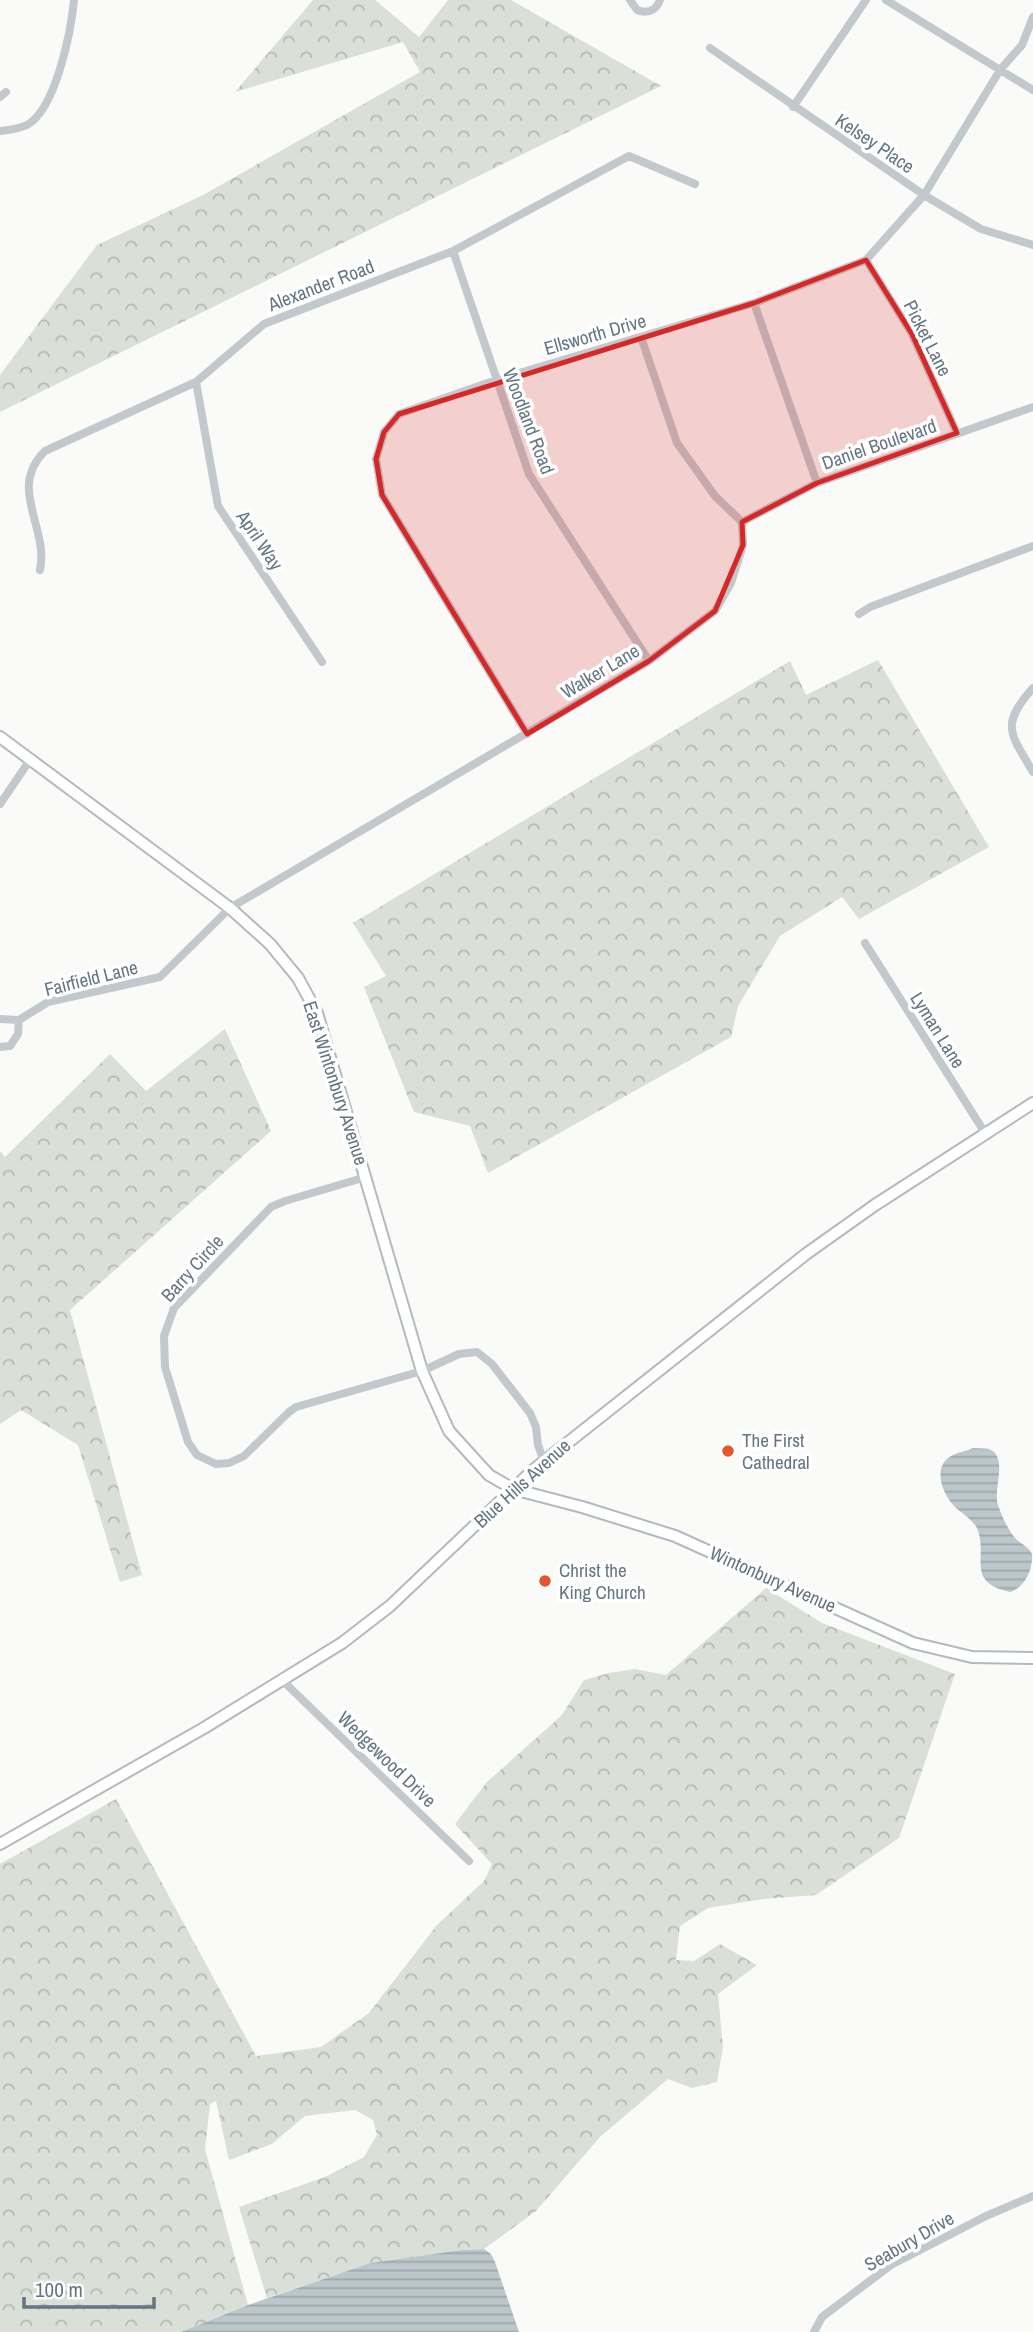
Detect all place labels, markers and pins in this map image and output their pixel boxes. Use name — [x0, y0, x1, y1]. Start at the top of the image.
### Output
place label: The First Cathedral — [742, 1427, 810, 1475]
marker: The First Cathedral — [720, 1443, 736, 1459]
place label: Christ the King Church — [559, 1557, 646, 1605]
marker: Christ the King Church — [537, 1573, 553, 1589]

